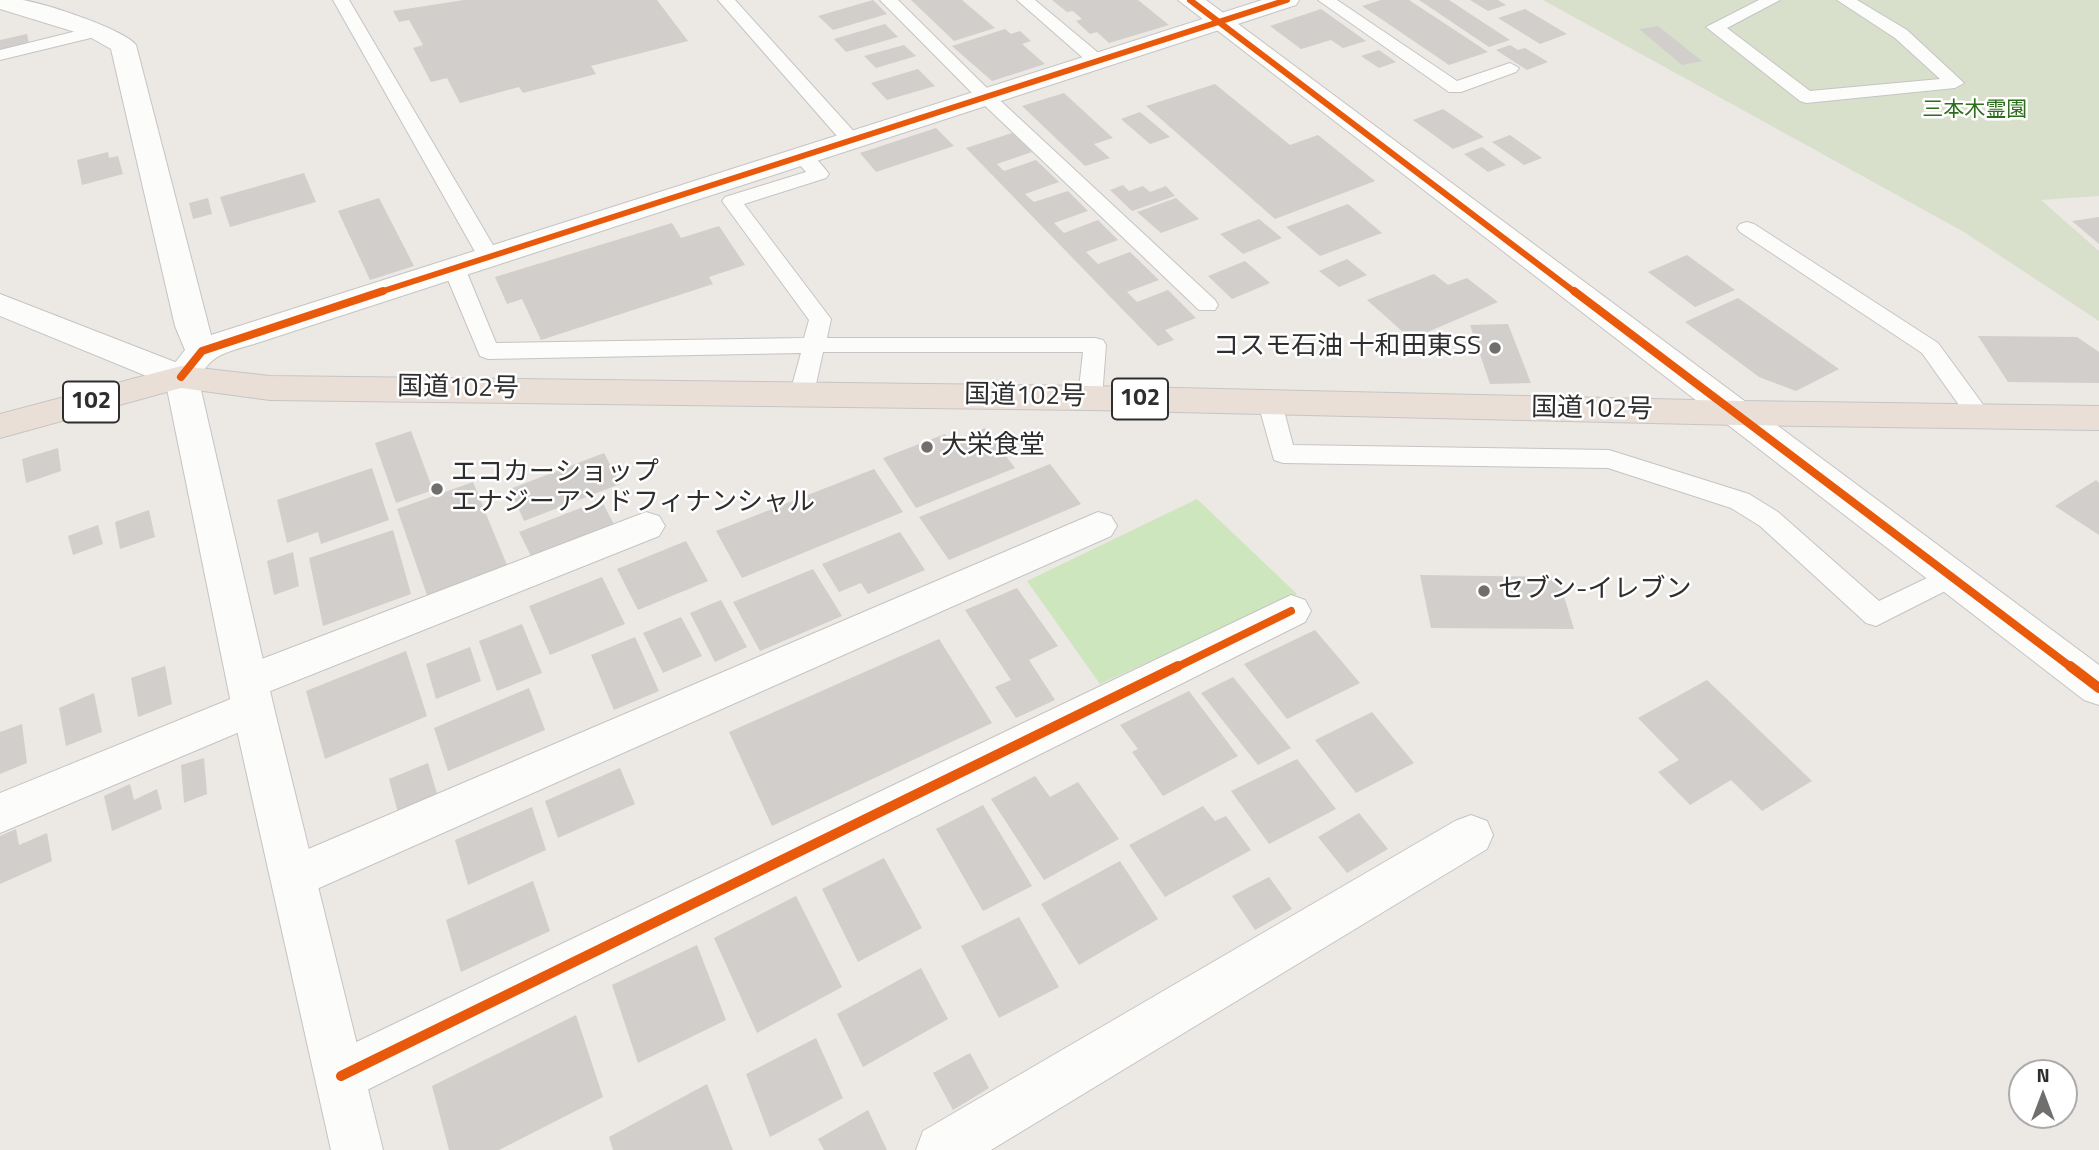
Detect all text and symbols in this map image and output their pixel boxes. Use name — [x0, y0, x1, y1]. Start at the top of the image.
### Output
park label: 三本木霊園 — [1923, 98, 2027, 124]
place label: コスモ石油 十和田東SS — [1213, 332, 1481, 364]
marker: コスモ石油 十和田東SS — [1487, 340, 1503, 356]
street label: 国道102号 — [397, 372, 519, 406]
road number: 102 — [1112, 378, 1168, 420]
street label: 国道102号 — [964, 380, 1086, 414]
road number: 102 — [63, 382, 119, 422]
street label: 国道102号 — [1531, 393, 1653, 427]
place label: 大栄食堂 — [941, 431, 1045, 463]
marker: 大栄食堂 — [919, 439, 935, 455]
place label: エコカーショップ エナジーアンドフィナンシャル — [451, 458, 815, 520]
marker: エコカーショップ エナジーアンドフィナンシャル — [429, 481, 445, 497]
place label: セブン-イレブン — [1498, 575, 1691, 607]
marker: セブン-イレブン — [1476, 583, 1492, 599]
north arrow — [2008, 1059, 2078, 1129]
text: N — [2036, 1060, 2050, 1089]

